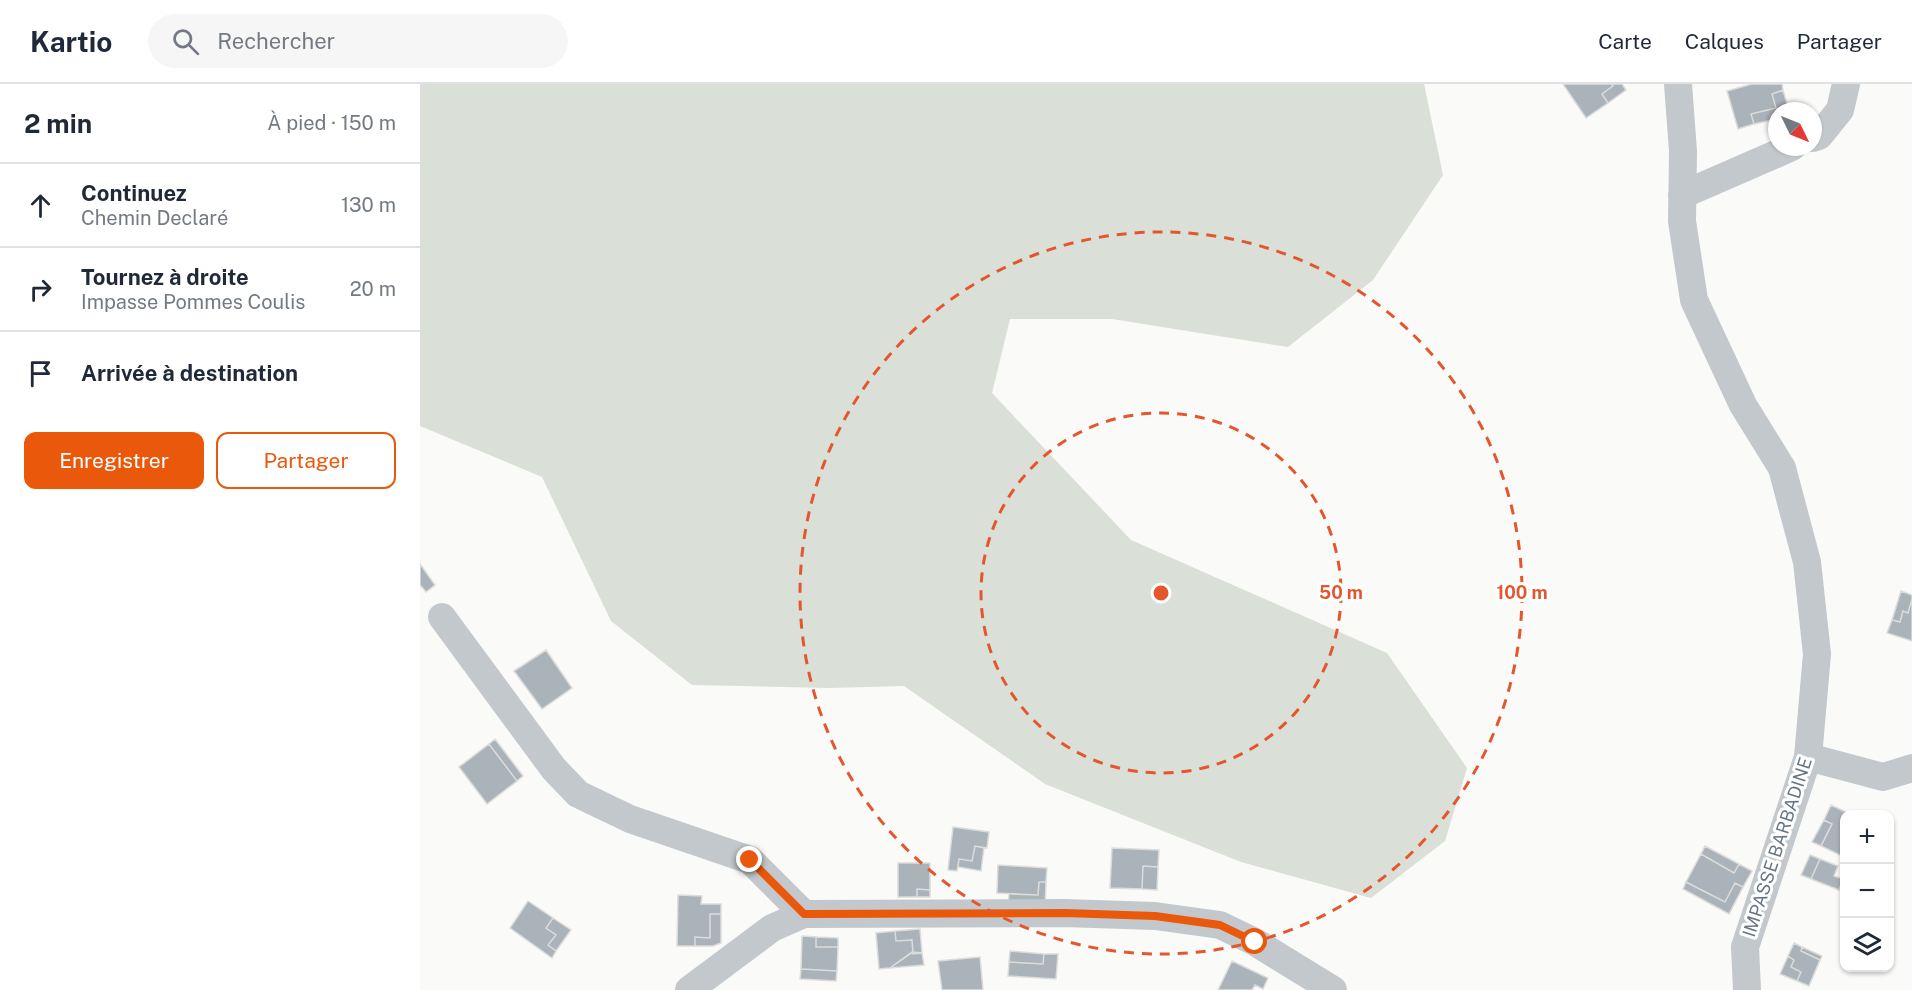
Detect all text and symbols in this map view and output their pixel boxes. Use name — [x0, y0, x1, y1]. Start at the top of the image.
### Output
search box — [148, 14, 568, 68]
text: Kartio — [30, 25, 112, 58]
icon: search — [169, 25, 202, 58]
text: Rechercher — [217, 28, 335, 54]
text: Carte — [1598, 29, 1652, 54]
text: Calques — [1685, 29, 1764, 54]
text: Partager — [1797, 29, 1882, 54]
north arrow — [1768, 102, 1822, 156]
text: 2 min — [24, 108, 92, 139]
text: À pied · 150 m — [267, 111, 396, 135]
text: Continuez — [81, 180, 187, 206]
icon: ahead — [24, 189, 57, 222]
text: 130 m — [341, 193, 396, 217]
text: Chemin Declaré — [81, 206, 228, 230]
text: Tournez à droite — [81, 264, 249, 290]
icon: right — [24, 273, 57, 306]
text: 20 m — [350, 277, 396, 301]
text: Impasse Pommes Coulis — [81, 290, 305, 314]
icon: arrive — [24, 357, 57, 390]
text: Arrivée à destination — [81, 360, 298, 386]
button: Enregistrer — [24, 432, 204, 489]
button: Partager — [216, 432, 396, 489]
text: 50 m — [1319, 582, 1363, 603]
text: 100 m — [1496, 582, 1548, 603]
centre of rings — [1151, 583, 1171, 603]
street label: IMPASSE BARBADINE — [1738, 755, 1816, 939]
map controls — [1840, 810, 1894, 972]
button: + — [1840, 810, 1894, 864]
route end — [736, 846, 762, 872]
button: − — [1840, 864, 1894, 918]
button: layers — [1840, 918, 1894, 972]
route start — [1241, 928, 1267, 954]

